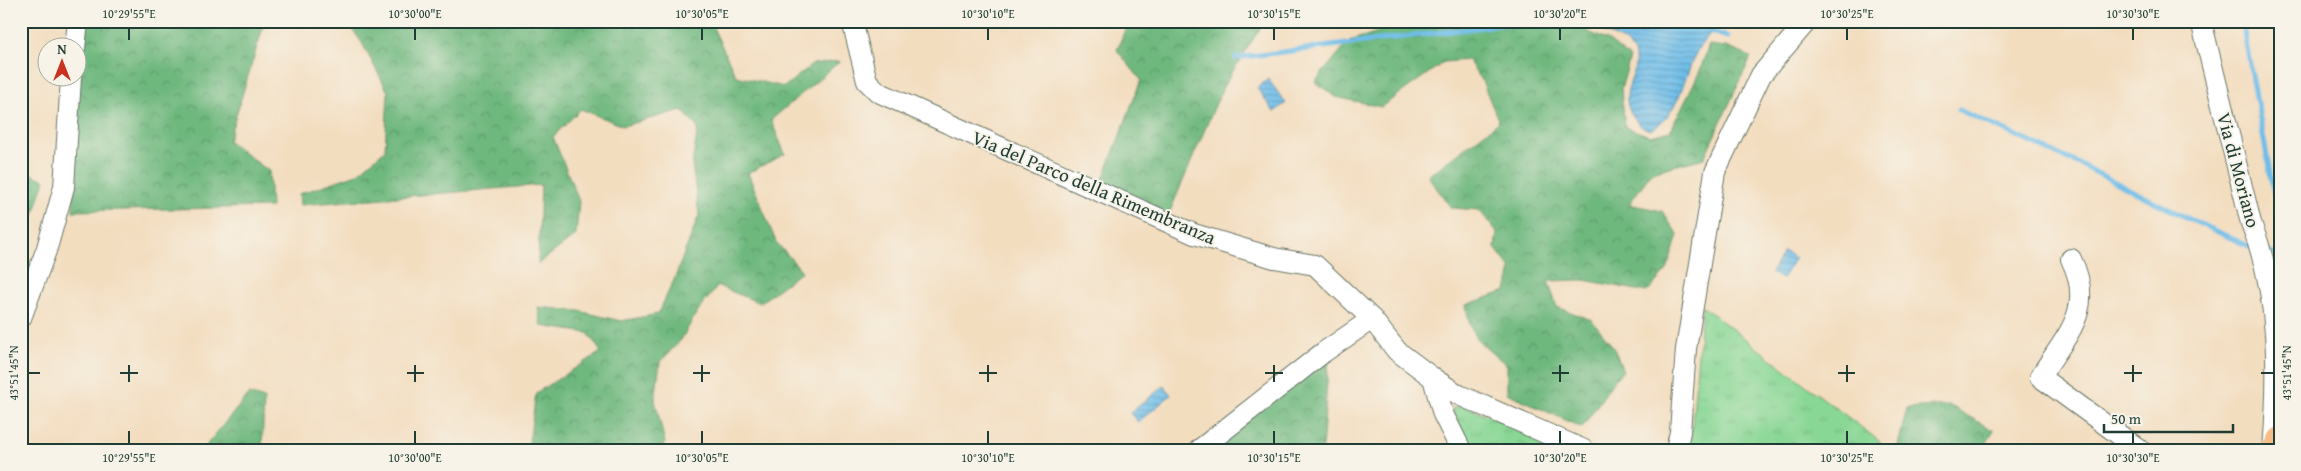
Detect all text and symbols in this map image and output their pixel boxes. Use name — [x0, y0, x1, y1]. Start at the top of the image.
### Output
text: 10°29'55"E — [102, 5, 156, 22]
text: 10°30'00"E — [388, 5, 442, 22]
text: 10°30'05"E — [675, 5, 729, 22]
text: 10°30'10"E — [961, 5, 1015, 22]
text: 10°30'15"E — [1247, 5, 1301, 22]
text: 10°30'20"E — [1533, 5, 1587, 22]
text: 10°30'25"E — [1820, 5, 1874, 22]
text: 10°30'30"E — [2106, 5, 2160, 22]
north arrow — [38, 38, 88, 88]
text: N — [57, 39, 67, 59]
street label: Via di Moriano — [2210, 109, 2268, 231]
street label: Via del Parco della Rimembranza — [968, 123, 1220, 251]
text: 43°51'45"N — [5, 345, 22, 401]
text: 43°51'45"N — [2278, 345, 2295, 401]
scale bar — [2104, 401, 2232, 433]
text: 50 m — [2111, 408, 2142, 429]
text: 10°29'55"E — [102, 449, 156, 466]
text: 10°30'00"E — [388, 449, 442, 466]
text: 10°30'05"E — [675, 449, 729, 466]
text: 10°30'10"E — [961, 449, 1015, 466]
text: 10°30'15"E — [1247, 449, 1301, 466]
text: 10°30'20"E — [1533, 449, 1587, 466]
text: 10°30'25"E — [1820, 449, 1874, 466]
text: 10°30'30"E — [2106, 449, 2160, 466]

